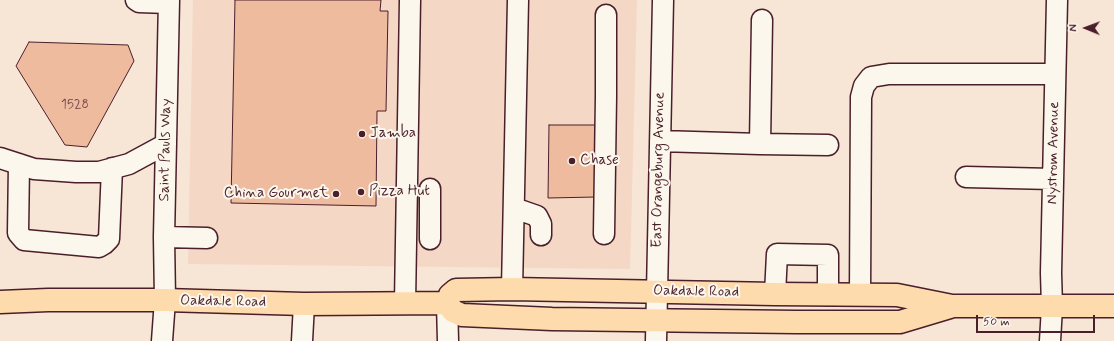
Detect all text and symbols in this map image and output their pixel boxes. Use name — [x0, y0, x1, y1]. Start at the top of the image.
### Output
north arrow — [1066, 8, 1106, 48]
text: N — [1067, 24, 1081, 32]
street label: East Orangeburg Avenue — [649, 92, 669, 248]
house number: 1528 — [61, 97, 89, 113]
street label: Saint Pauls Way — [156, 98, 176, 202]
street label: Nystrom Avenue — [1044, 101, 1064, 205]
place label: Jamba — [370, 125, 416, 143]
marker: Jamba — [357, 129, 367, 139]
place label: Chase — [580, 152, 619, 170]
marker: Chase — [567, 156, 577, 166]
place label: Pizza Hut — [369, 183, 430, 201]
place label: China Gourmet — [224, 185, 328, 203]
marker: Pizza Hut — [356, 187, 366, 197]
marker: China Gourmet — [331, 189, 341, 199]
street label: Oakdale Road — [653, 282, 739, 302]
street label: Oakdale Road — [180, 292, 266, 312]
scale bar — [978, 307, 1097, 333]
text: 50 m — [983, 314, 1010, 330]

